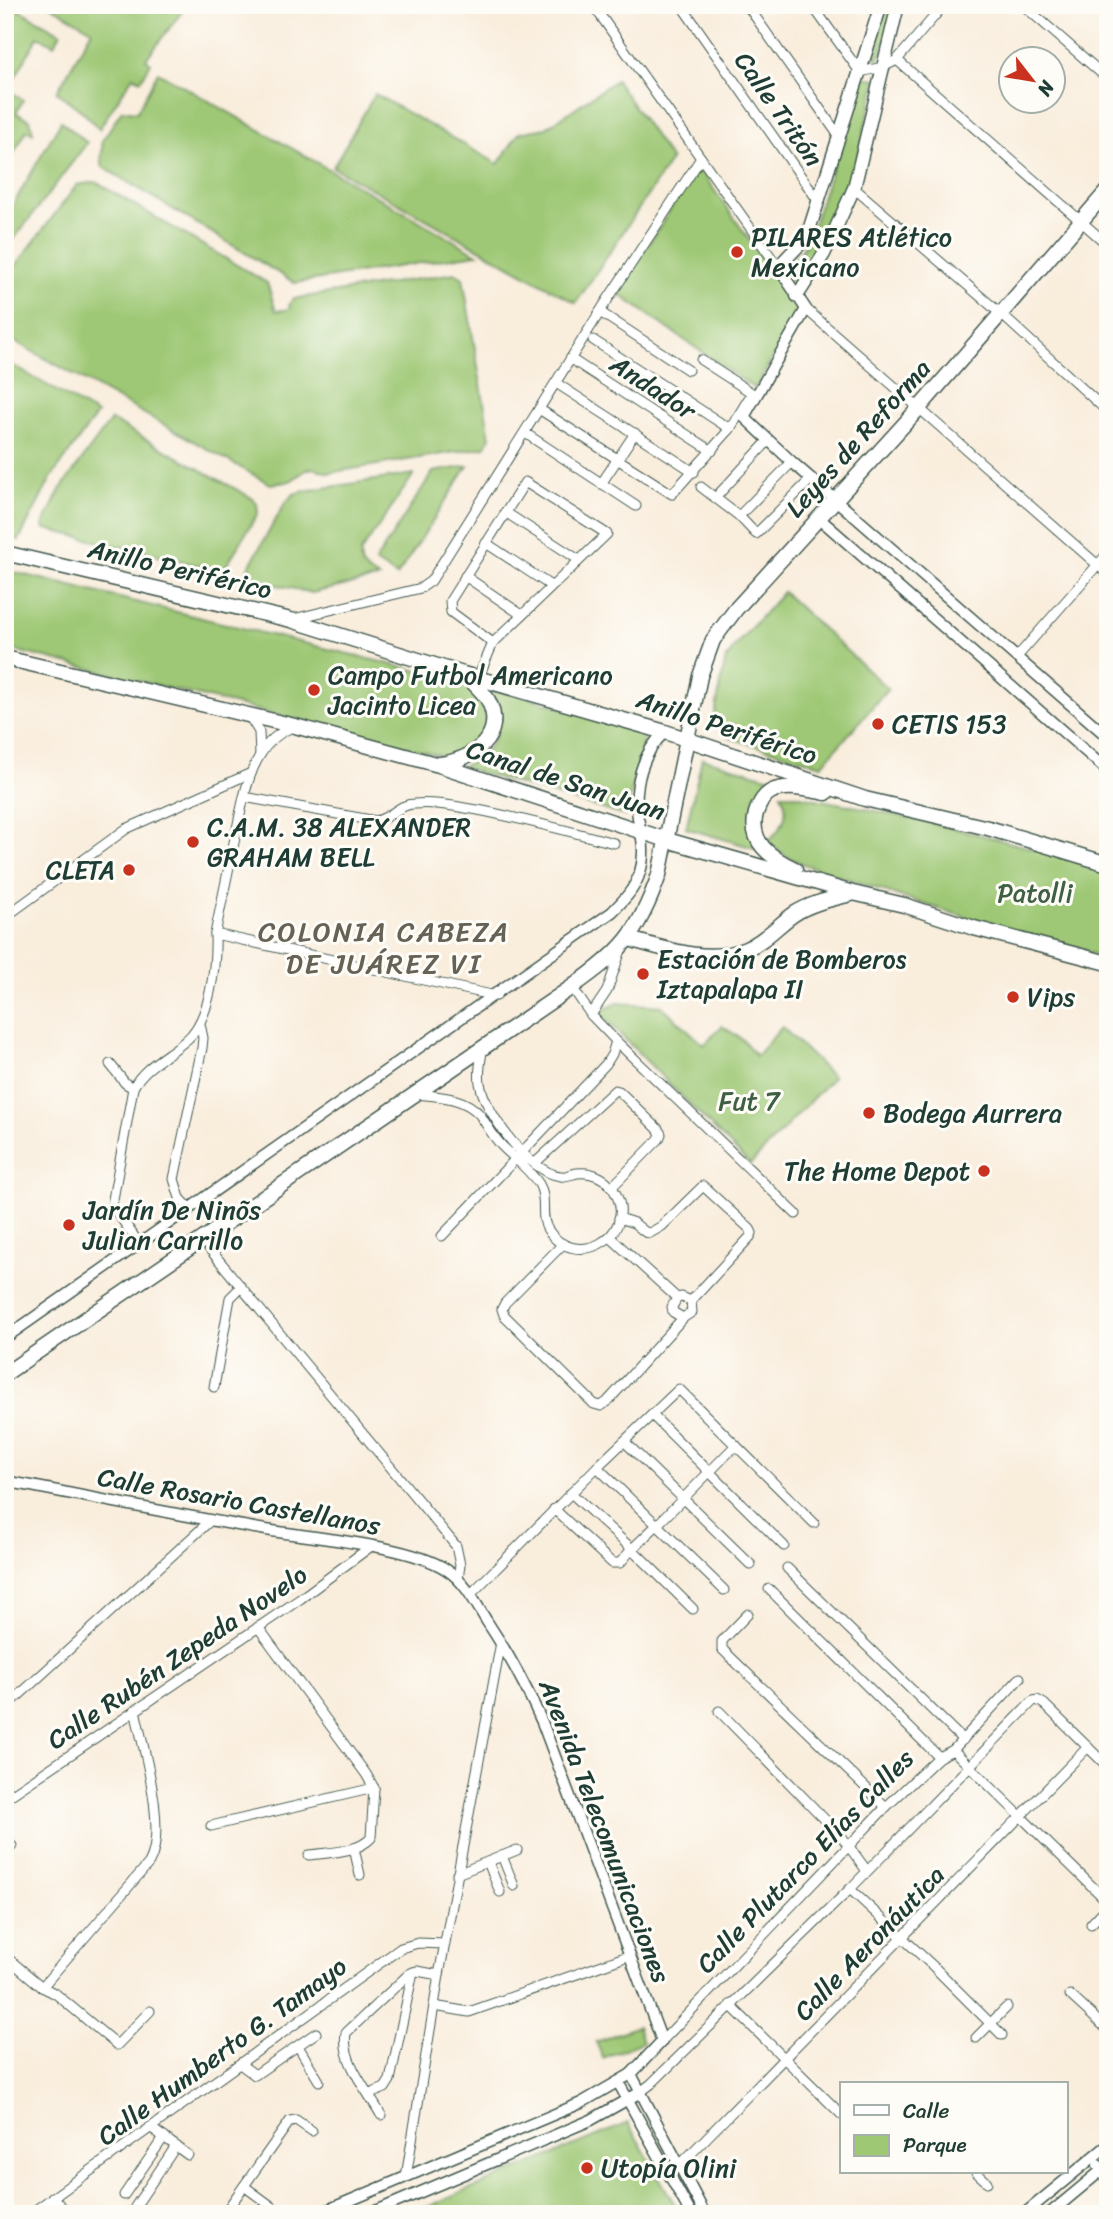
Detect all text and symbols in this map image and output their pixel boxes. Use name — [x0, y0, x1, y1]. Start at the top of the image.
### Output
street label: Calle Tritón — [722, 41, 836, 177]
north arrow — [998, 46, 1068, 116]
text: N — [1028, 73, 1064, 103]
place label: PILARES Atlético Mexicano — [751, 214, 952, 290]
marker: PILARES Atlético Mexicano — [729, 244, 745, 260]
street label: Andador — [600, 341, 707, 433]
street label: Leyes de Reforma — [773, 348, 943, 528]
street label: Anillo Periférico — [82, 525, 277, 613]
place label: Campo Futbol Americano Jacinto Licea — [327, 652, 613, 728]
street label: Anillo Periférico — [630, 676, 823, 778]
marker: Campo Futbol Americano Jacinto Licea — [306, 682, 322, 698]
place label: CETIS 153 — [892, 701, 1006, 747]
marker: CETIS 153 — [870, 716, 886, 732]
street label: Canal de San Juan — [461, 726, 671, 834]
place label: C.A.M. 38 ALEXANDER GRAHAM BELL — [207, 804, 471, 880]
marker: C.A.M. 38 ALEXANDER GRAHAM BELL — [185, 834, 201, 850]
place label: CLETA — [46, 847, 115, 893]
marker: CLETA — [121, 862, 137, 878]
park label: Patolli — [997, 870, 1074, 916]
district label: COLONIA CABEZA DE JUÁREZ VI — [258, 907, 510, 988]
place label: Estación de Bomberos Iztapalapa II — [656, 936, 907, 1012]
marker: Estación de Bomberos Iztapalapa II — [635, 966, 651, 982]
place label: Vips — [1027, 974, 1075, 1020]
marker: Vips — [1005, 989, 1021, 1005]
park label: Fut 7 — [718, 1078, 782, 1124]
place label: Bodega Aurrera — [883, 1090, 1062, 1136]
marker: Bodega Aurrera — [861, 1105, 877, 1121]
place label: The Home Depot — [784, 1148, 970, 1194]
marker: The Home Depot — [976, 1163, 992, 1179]
place label: Jardín De Ninõs Julian Carrillo — [82, 1187, 261, 1263]
marker: Jardín De Ninõs Julian Carrillo — [61, 1217, 77, 1233]
street label: Calle Rosario Castellanos — [94, 1453, 385, 1549]
street label: Calle Rubén Zepeda Novelo — [37, 1552, 317, 1762]
street label: Avenida Telecomunicaciones — [525, 1671, 684, 1990]
street label: Calle Plutarco Elías Calles — [685, 1737, 925, 1985]
street label: Calle Aeronáutica — [782, 1854, 956, 2032]
street label: Calle Humberto G. Tamayo — [87, 1944, 357, 2158]
legend — [840, 2082, 1068, 2174]
text: Calle — [903, 2092, 950, 2130]
text: Parque — [903, 2126, 967, 2164]
place label: Utopía Olini — [601, 2145, 737, 2191]
marker: Utopía Olini — [579, 2160, 595, 2176]

